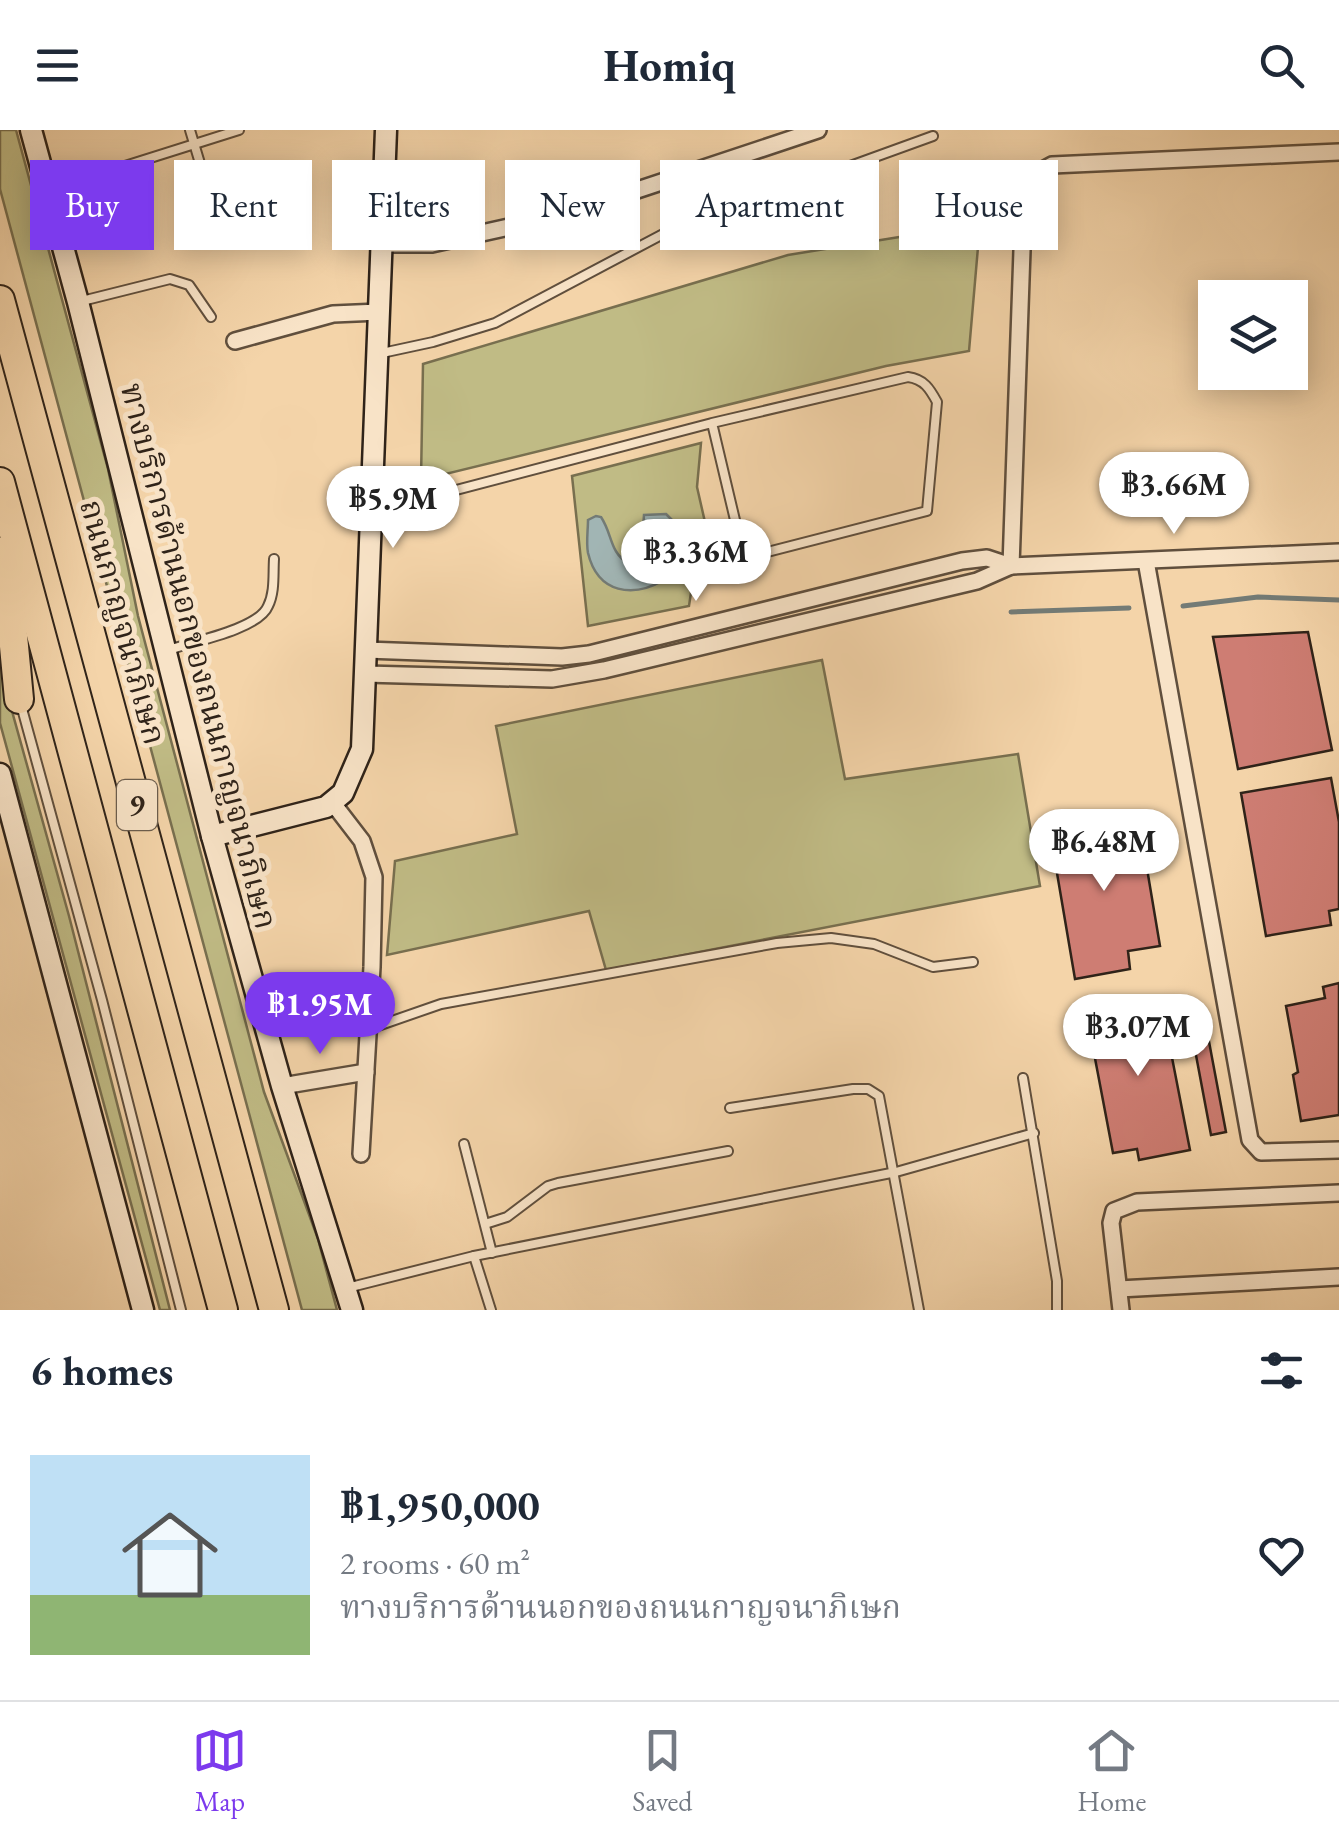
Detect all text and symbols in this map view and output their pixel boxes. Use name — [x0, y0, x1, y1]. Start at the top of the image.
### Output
text: Homiq — [603, 36, 736, 94]
icon: menu — [30, 38, 85, 93]
icon: search — [1254, 38, 1309, 93]
chip: Buy — [30, 160, 154, 250]
chip: Rent — [174, 160, 312, 250]
chip: Filters — [332, 160, 485, 250]
chip: New — [505, 160, 640, 250]
chip: Apartment — [660, 160, 879, 250]
chip: House — [899, 160, 1058, 250]
map controls — [1198, 280, 1308, 390]
button: layers — [1198, 280, 1308, 390]
street label: ทางบริการด้านนอกของถนนกาญจนาภิเษก — [111, 379, 287, 933]
pin: ฿3.66M — [1093, 452, 1255, 537]
text: ฿3.66M — [1121, 463, 1227, 505]
pin: ฿5.9M — [323, 466, 463, 551]
text: ฿5.9M — [349, 477, 438, 519]
street label: ถนนกาญจนาภิเษก — [70, 495, 176, 749]
pin: ฿3.36M — [615, 519, 777, 604]
text: ฿3.36M — [643, 530, 749, 572]
road number: 9 — [117, 780, 157, 830]
pin: ฿6.48M — [1023, 809, 1185, 894]
text: ฿6.48M — [1051, 820, 1157, 862]
pin: ฿1.95M — [239, 972, 401, 1057]
text: ฿1.95M — [267, 983, 373, 1025]
pin: ฿3.07M — [1057, 994, 1219, 1079]
text: ฿3.07M — [1085, 1005, 1191, 1047]
text: 6 homes — [30, 1343, 173, 1398]
icon: filters — [1254, 1343, 1309, 1398]
text: ฿1,950,000 — [340, 1478, 540, 1533]
icon: home — [110, 1495, 230, 1615]
icon: heart — [1254, 1528, 1309, 1583]
text: 2 rooms · 60 m² — [340, 1542, 530, 1584]
text: ทางบริการด้านนอกของถนนกาญจนาภิเษก — [340, 1586, 901, 1628]
tab: Map — [192, 1723, 247, 1819]
tab: Saved — [632, 1723, 692, 1819]
tab: Home — [1077, 1723, 1147, 1819]

